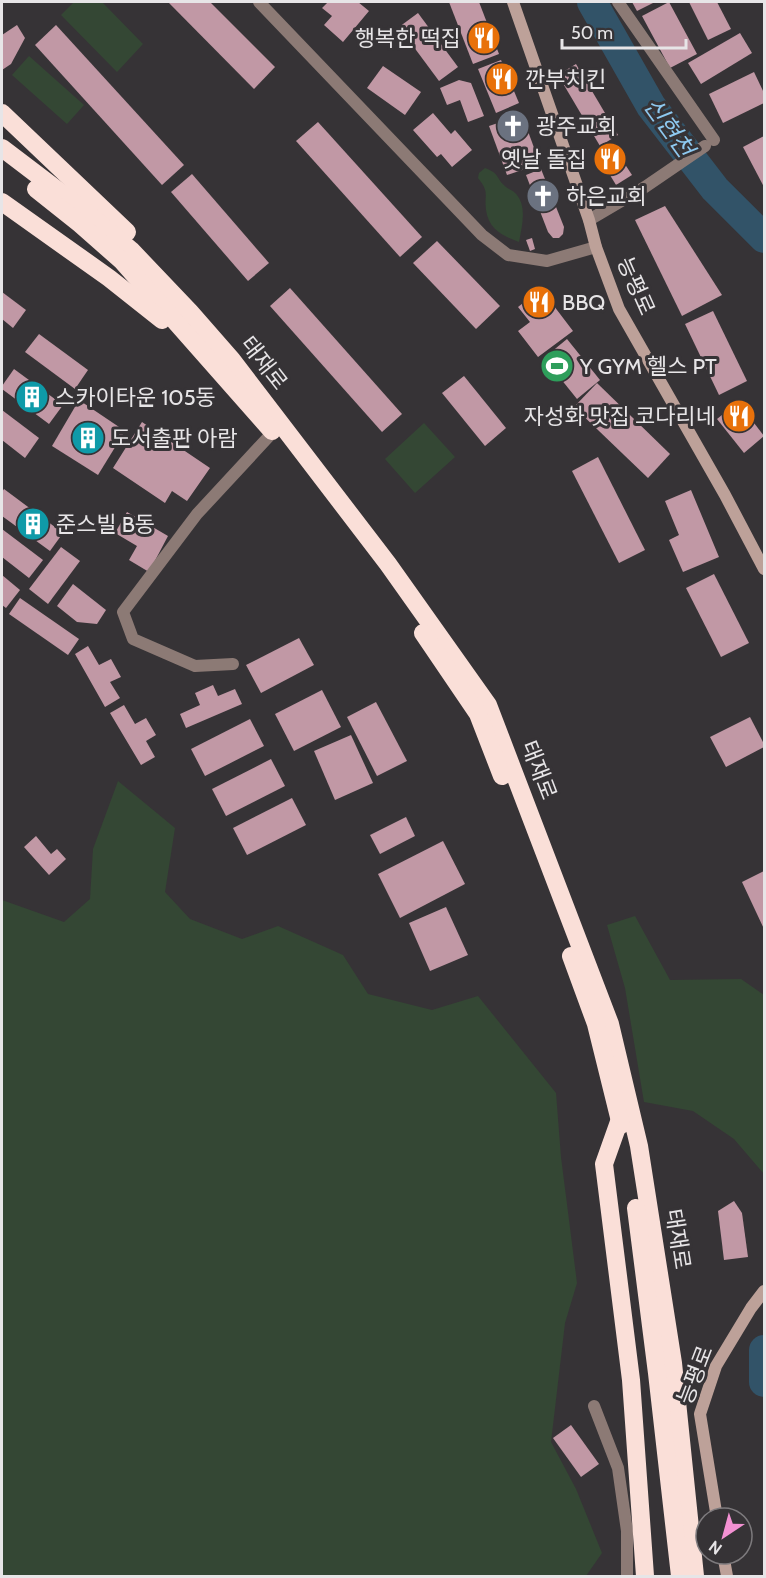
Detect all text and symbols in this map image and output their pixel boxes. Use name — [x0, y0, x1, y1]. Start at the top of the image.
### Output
scale bar — [562, 12, 686, 50]
restaurant icon: 행복한 떡집 — [466, 20, 502, 56]
text: 50 m — [571, 22, 613, 44]
place label: 행복한 떡집 — [355, 25, 461, 52]
restaurant icon: 깐부치킨 — [484, 61, 520, 97]
place label: 깐부치킨 — [525, 66, 606, 93]
water label: 신현천 — [638, 92, 702, 165]
church icon: 광주교회 — [495, 108, 531, 144]
place label: 광주교회 — [536, 113, 617, 140]
restaurant icon: 옛날 돌집 — [592, 141, 628, 177]
place label: 옛날 돌집 — [501, 146, 587, 173]
church icon: 하은교회 — [525, 178, 561, 214]
place label: 하은교회 — [566, 183, 647, 210]
street label: 능평로 — [611, 253, 661, 319]
restaurant icon: BBQ — [521, 284, 557, 320]
place label: BBQ — [562, 289, 605, 316]
street label: 태재로 — [235, 331, 293, 395]
sports icon: Y GYM 헬스 PT — [539, 348, 575, 384]
place label: Y GYM 헬스 PT — [579, 353, 717, 380]
building icon: 스카이타운 105동 — [14, 379, 50, 415]
place label: 스카이타운 105동 — [55, 384, 216, 411]
restaurant icon: 자성화 맛집 코다리네 — [721, 398, 757, 434]
place label: 자성화 맛집 코다리네 — [524, 403, 716, 430]
building icon: 도서출판 아람 — [70, 420, 106, 456]
place label: 도서출판 아람 — [111, 425, 237, 452]
building icon: 준스빌 B동 — [15, 506, 51, 542]
place label: 준스빌 B동 — [56, 511, 155, 538]
street label: 태재로 — [516, 737, 562, 803]
street label: 태재로 — [660, 1207, 696, 1271]
street label: 능평로 — [672, 1342, 718, 1408]
north arrow — [694, 1506, 754, 1566]
text: N — [705, 1537, 726, 1559]

